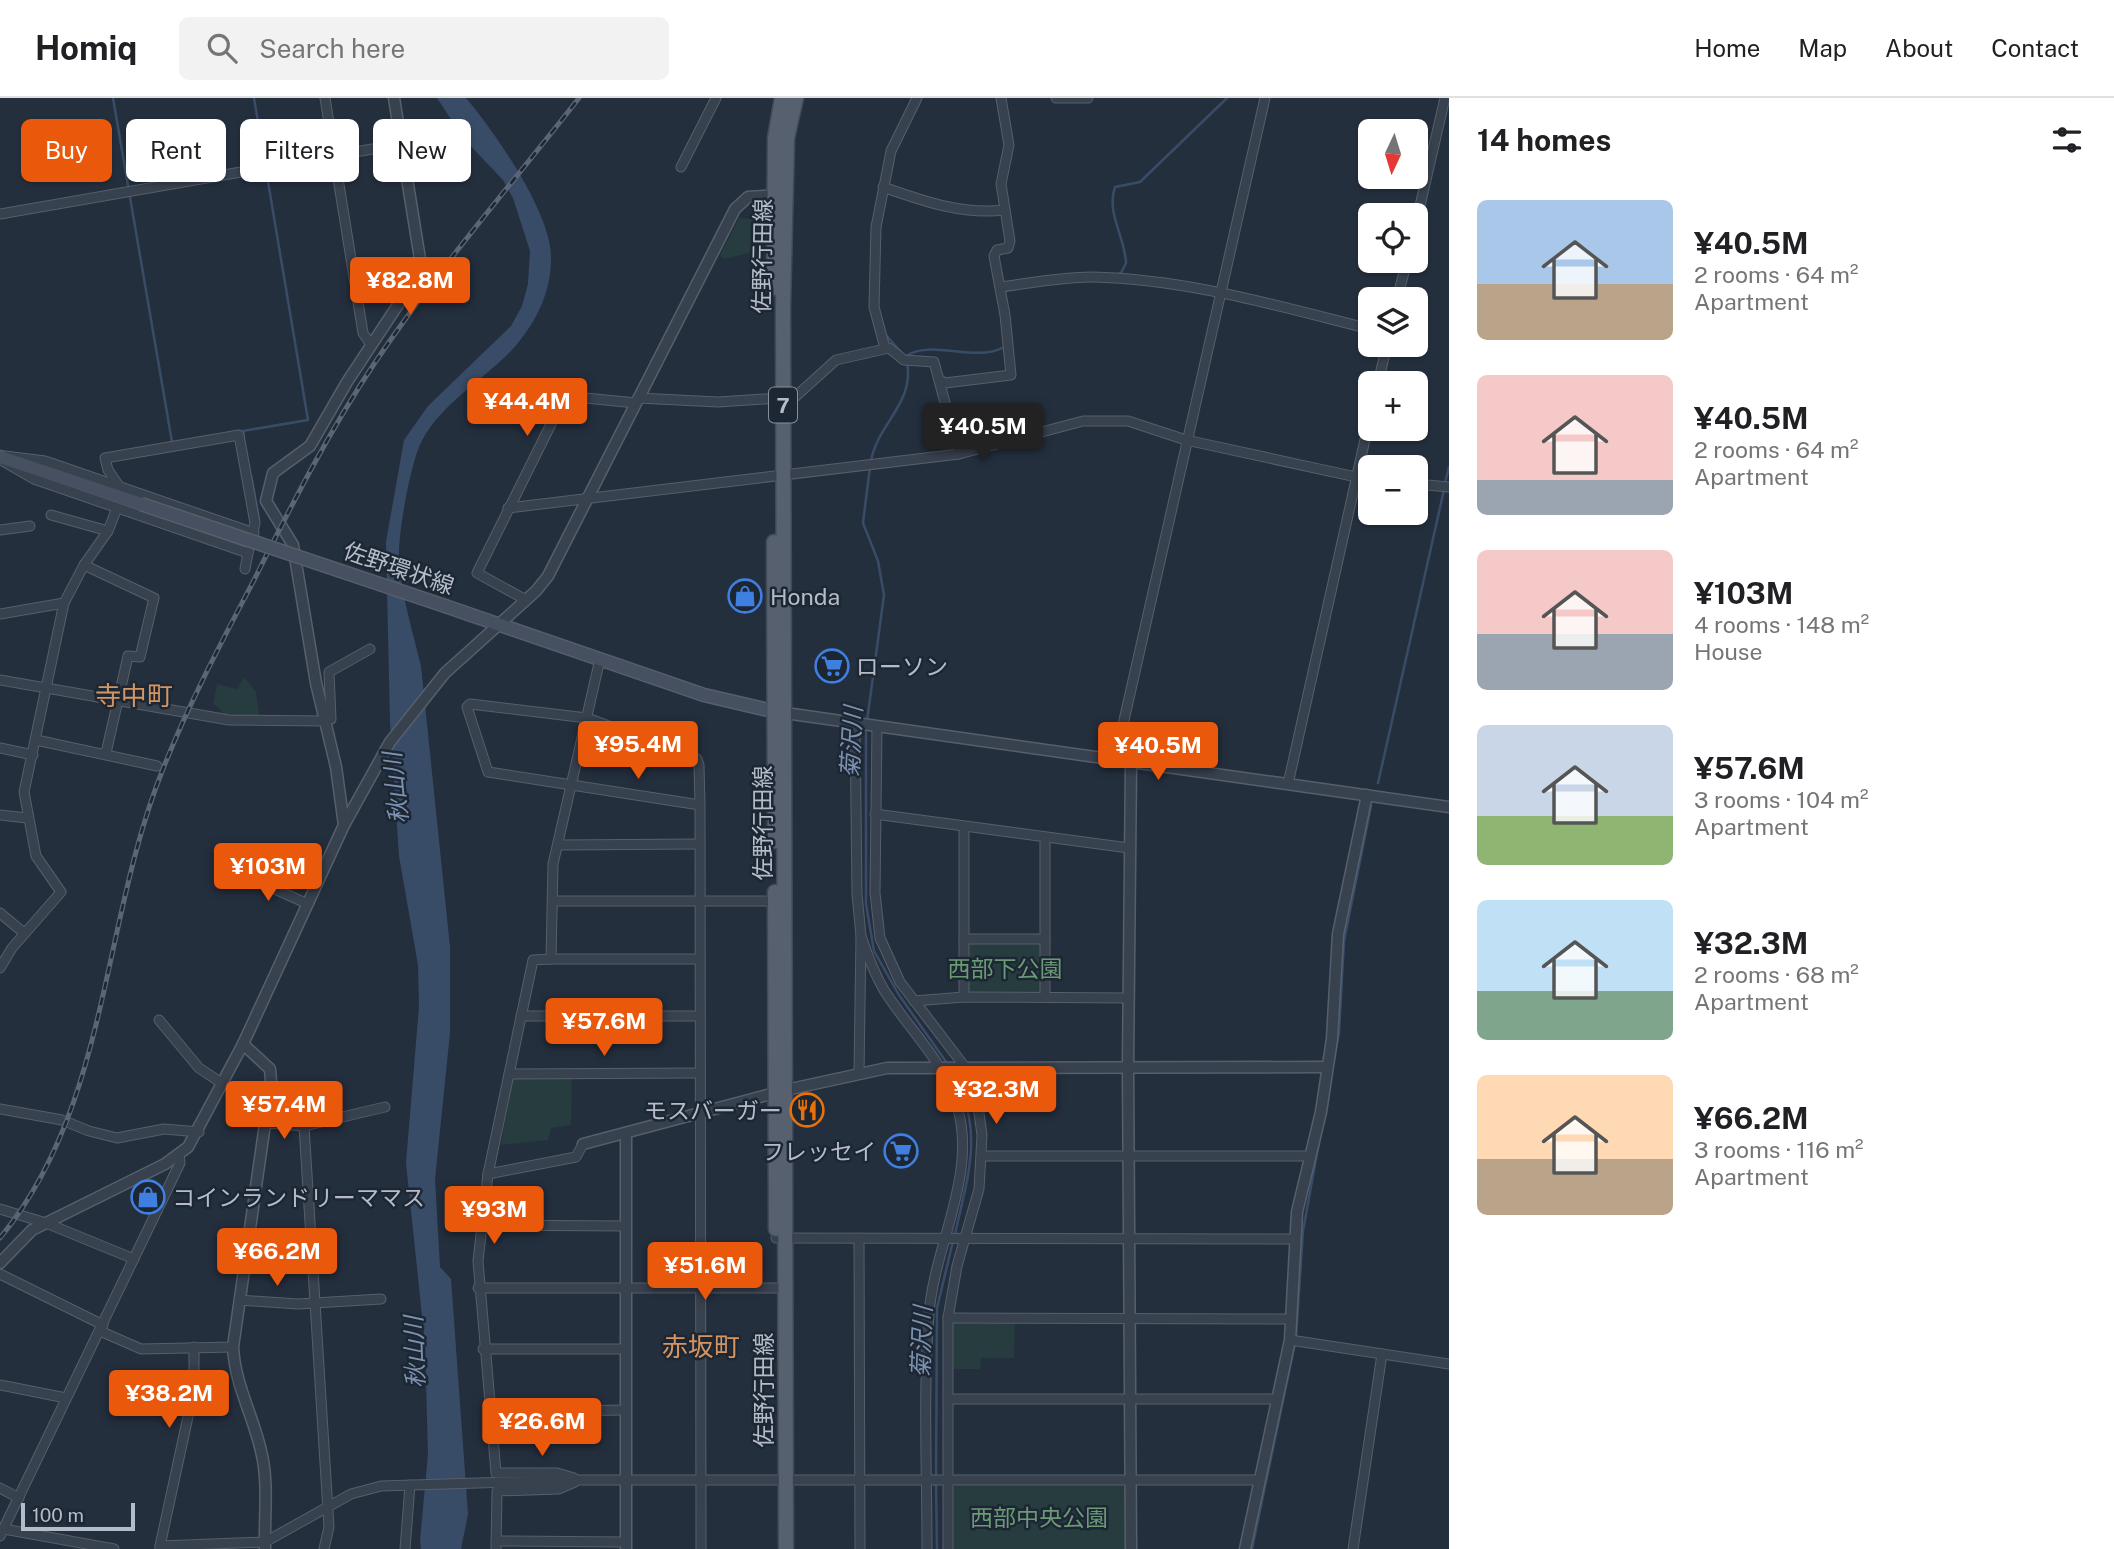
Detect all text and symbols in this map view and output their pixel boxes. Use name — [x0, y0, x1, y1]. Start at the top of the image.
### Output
search box — [179, 17, 669, 80]
text: Homiq — [35, 29, 137, 67]
icon: search — [203, 29, 241, 67]
text: Search here — [259, 33, 405, 64]
text: Home — [1694, 34, 1760, 62]
text: Map — [1798, 34, 1847, 62]
text: About — [1885, 34, 1953, 62]
text: Contact — [1991, 34, 2079, 62]
chip: Buy — [21, 119, 112, 182]
chip: Rent — [126, 119, 226, 182]
chip: Filters — [240, 119, 359, 182]
chip: New — [373, 119, 471, 182]
north arrow — [1358, 119, 1428, 189]
map controls — [1358, 119, 1428, 525]
icon: filters — [2048, 121, 2086, 159]
text: 14 homes — [1477, 122, 1611, 158]
street label: 佐野行田線 — [747, 198, 777, 314]
button: locate — [1358, 203, 1428, 273]
text: ¥40.5M — [1694, 225, 1809, 261]
icon: home — [1533, 228, 1617, 312]
pin: ¥82.8M — [353, 258, 467, 317]
text: 2 rooms · 64 m² — [1694, 261, 1858, 288]
text: ¥82.8M — [366, 266, 454, 293]
button: layers — [1358, 287, 1428, 357]
text: Apartment — [1694, 288, 1809, 315]
button: + — [1358, 371, 1428, 441]
pin: ¥44.4M — [470, 378, 584, 438]
text: ¥44.4M — [483, 387, 571, 414]
road number: 7 — [769, 388, 797, 422]
text: ¥40.5M — [1694, 400, 1809, 436]
icon: home — [1533, 403, 1617, 487]
pin: ¥40.5M — [926, 404, 1040, 463]
text: ¥40.5M — [939, 412, 1027, 439]
text: 2 rooms · 64 m² — [1694, 436, 1858, 463]
button: − — [1358, 455, 1428, 525]
text: Apartment — [1694, 463, 1809, 490]
street label: 佐野環状線 — [340, 537, 458, 599]
text: ¥103M — [1694, 575, 1793, 611]
shop icon: Honda — [726, 577, 764, 615]
icon: home — [1533, 578, 1617, 662]
place label: Honda — [770, 583, 840, 610]
text: 4 rooms · 148 m² — [1694, 611, 1869, 638]
text: House — [1694, 638, 1762, 665]
supermarket icon: ローソン — [813, 647, 851, 685]
place label: ローソン — [856, 653, 948, 680]
district label: 寺中町 — [95, 680, 173, 711]
water label: 菊沢川 — [835, 702, 867, 779]
pin: ¥95.4M — [581, 722, 695, 781]
pin: ¥40.5M — [1101, 722, 1215, 782]
text: ¥95.4M — [594, 730, 682, 757]
text: ¥40.5M — [1114, 731, 1202, 758]
water label: 秋山川 — [377, 748, 413, 825]
text: ¥57.6M — [1694, 750, 1805, 786]
icon: home — [1533, 753, 1617, 837]
street label: 佐野行田線 — [749, 766, 776, 881]
text: 3 rooms · 104 m² — [1694, 786, 1868, 813]
text: Apartment — [1694, 813, 1809, 840]
pin: ¥103M — [219, 844, 317, 903]
text: ¥103M — [230, 852, 306, 879]
text: ¥32.3M — [1694, 925, 1808, 961]
icon: home — [1533, 928, 1617, 1012]
park label: 西部下公園 — [948, 955, 1063, 982]
text: 2 rooms · 68 m² — [1694, 961, 1859, 988]
text: Apartment — [1694, 988, 1809, 1015]
pin: ¥57.6M — [547, 998, 661, 1058]
text: ¥57.6M — [562, 1007, 646, 1034]
pin: ¥32.3M — [939, 1066, 1053, 1126]
text: ¥32.3M — [952, 1075, 1040, 1102]
pin: ¥57.4M — [227, 1082, 341, 1141]
text: ¥57.4M — [242, 1090, 326, 1117]
restaurant icon: モスバーガー — [788, 1091, 826, 1129]
place label: モスバーガー — [644, 1097, 782, 1124]
text: ¥66.2M — [1694, 1100, 1809, 1136]
icon: home — [1533, 1103, 1617, 1187]
supermarket icon: フレッセイ — [882, 1132, 920, 1170]
text: 3 rooms · 116 m² — [1694, 1136, 1864, 1163]
place label: フレッセイ — [761, 1138, 876, 1165]
text: Apartment — [1694, 1163, 1809, 1190]
shop icon: コインランドリーママス — [129, 1178, 167, 1216]
place label: コインランドリーママス — [172, 1184, 425, 1211]
pin: ¥93M — [453, 1186, 535, 1246]
text: ¥93M — [461, 1195, 527, 1222]
pin: ¥66.2M — [220, 1228, 334, 1288]
text: ¥66.2M — [233, 1237, 321, 1264]
pin: ¥51.6M — [648, 1242, 762, 1302]
text: ¥51.6M — [663, 1251, 747, 1278]
water label: 菊沢川 — [906, 1303, 936, 1378]
water label: 秋山川 — [399, 1313, 429, 1388]
district label: 赤坂町 — [662, 1331, 740, 1362]
street label: 佐野行田線 — [750, 1333, 777, 1448]
pin: ¥38.2M — [112, 1370, 226, 1430]
text: ¥38.2M — [125, 1379, 213, 1406]
pin: ¥26.6M — [485, 1398, 599, 1458]
text: ¥26.6M — [498, 1407, 586, 1434]
scale bar — [21, 1500, 135, 1532]
text: 100 m — [32, 1504, 84, 1526]
park label: 西部中央公園 — [970, 1504, 1108, 1531]

